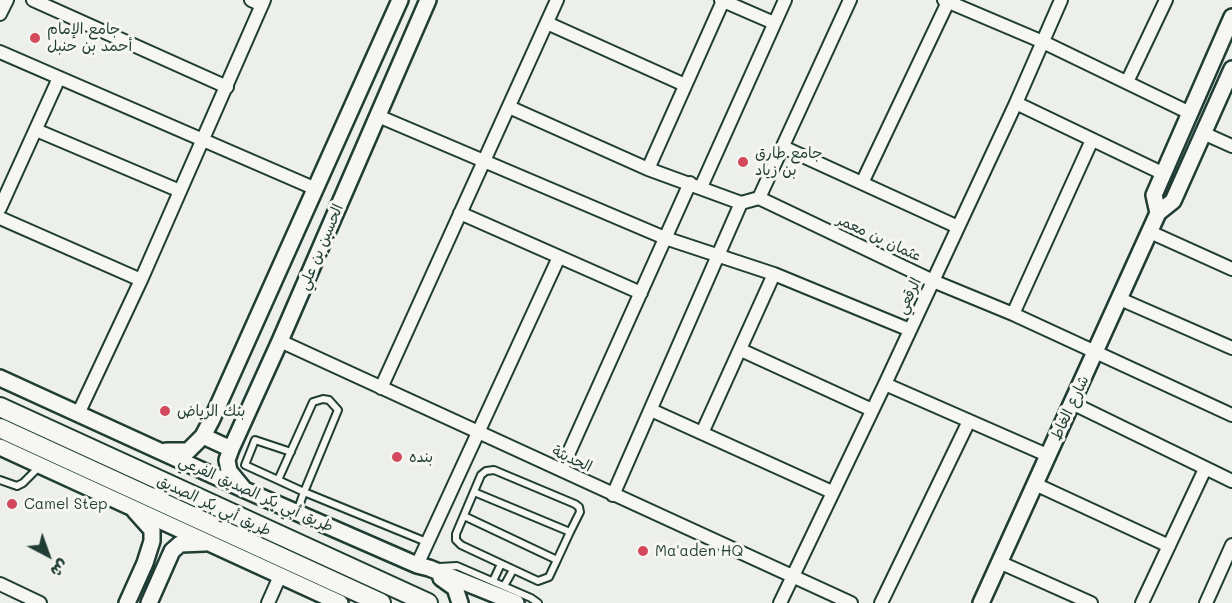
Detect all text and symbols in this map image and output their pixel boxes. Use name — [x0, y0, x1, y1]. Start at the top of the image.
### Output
place label: جامع الإمام أحمد بن حنبل — [47, 20, 132, 55]
marker: جامع الإمام أحمد بن حنبل — [28, 31, 42, 45]
place label: جامع طارق بن زياد — [755, 144, 822, 179]
marker: جامع طارق بن زياد — [736, 155, 750, 169]
street label: الحسين بن علي — [295, 201, 347, 293]
street label: عثمان بن معمر — [834, 211, 924, 265]
street label: الرقعي — [893, 275, 925, 317]
street label: شارع الغاط — [1047, 373, 1093, 443]
place label: بنك الرياض — [177, 402, 245, 420]
marker: بنك الرياض — [158, 404, 172, 418]
street label: الحديثة — [549, 442, 595, 476]
place label: بنده — [409, 448, 433, 466]
marker: بنده — [390, 450, 404, 464]
street label: طريق أبي بكر الصديق الفرعي — [176, 452, 336, 536]
street label: طريق أبي بكر الصديق — [154, 472, 274, 540]
place label: Camel Step — [24, 495, 107, 513]
marker: Camel Step — [5, 497, 19, 511]
north arrow — [18, 525, 78, 585]
place label: Ma'aden HQ — [655, 542, 743, 560]
marker: Ma'aden HQ — [636, 544, 650, 558]
text: ش — [47, 555, 74, 583]

